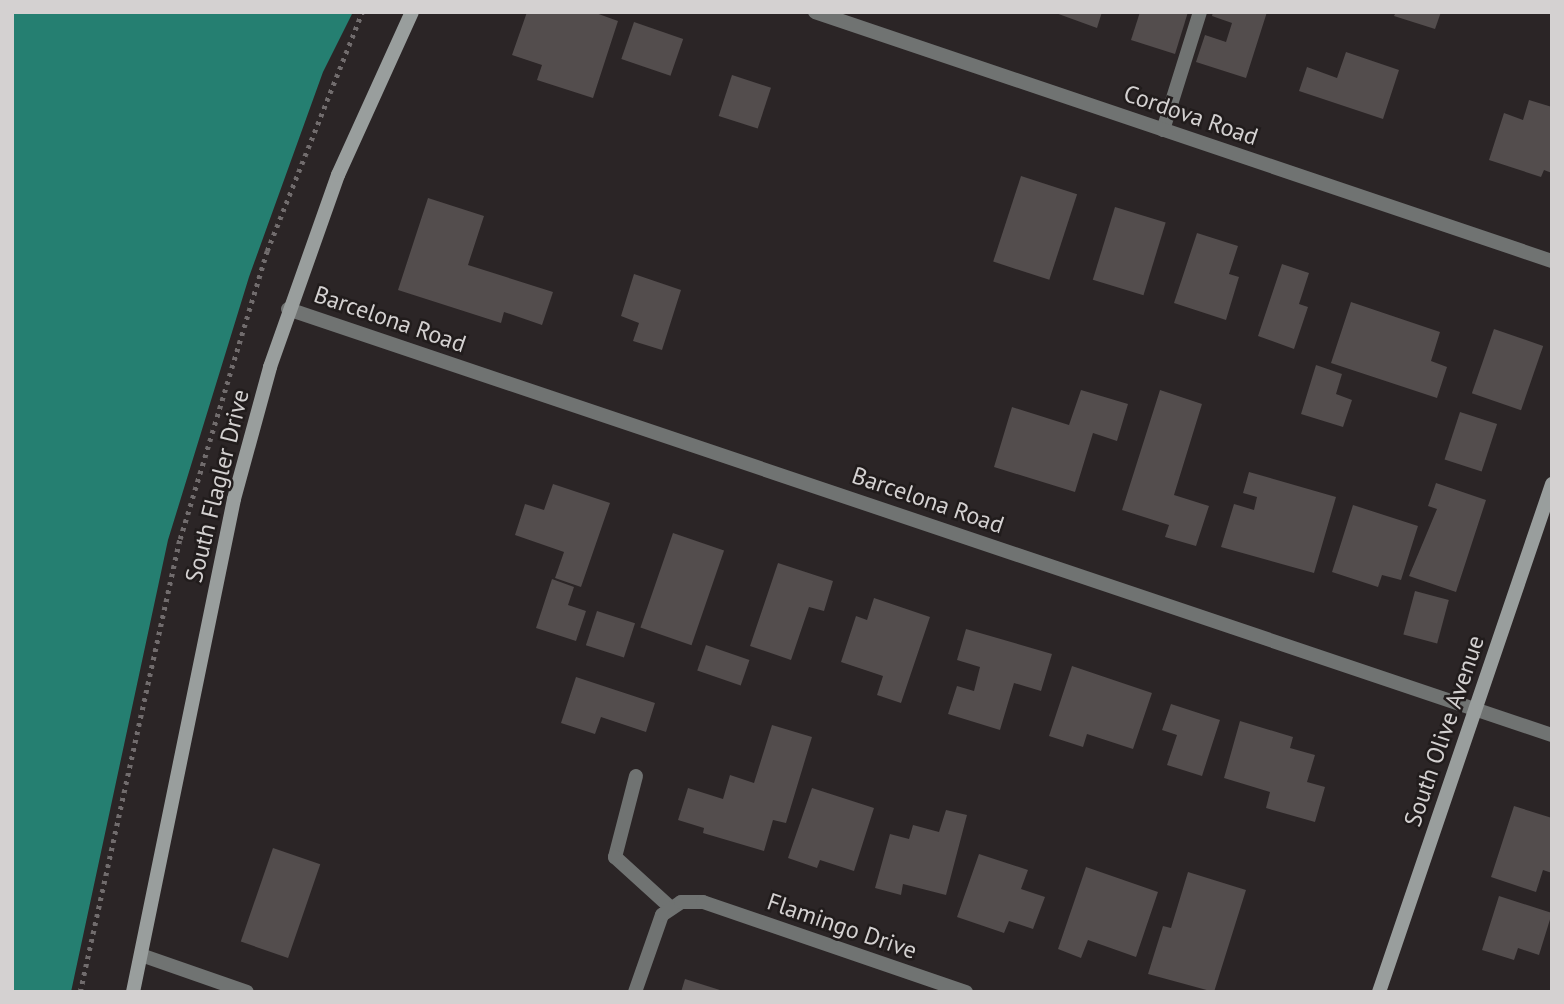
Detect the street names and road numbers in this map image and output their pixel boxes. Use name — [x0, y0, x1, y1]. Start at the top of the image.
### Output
street label: Cordova Road — [1120, 79, 1262, 151]
street label: Barcelona Road — [310, 280, 470, 358]
street label: South Flagler Drive — [179, 386, 255, 586]
street label: Barcelona Road — [848, 461, 1008, 539]
street label: South Olive Avenue — [1398, 631, 1490, 831]
street label: Flamingo Drive — [763, 887, 921, 965]

